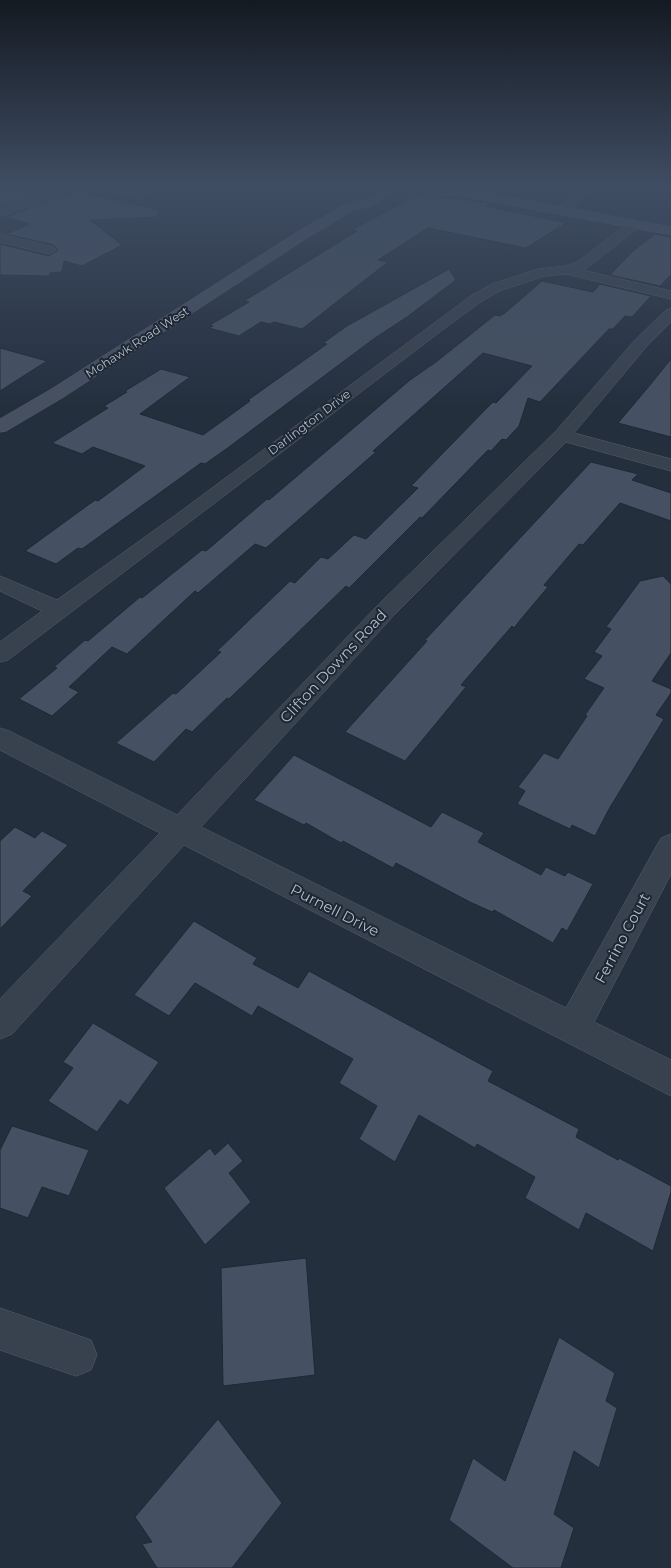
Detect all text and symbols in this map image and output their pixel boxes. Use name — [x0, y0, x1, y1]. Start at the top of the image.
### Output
street label: Mohawk Road West — [83, 303, 192, 381]
street label: Darlington Drive — [265, 386, 353, 458]
street label: Clifton Downs Road — [275, 605, 391, 727]
street label: Purnell Drive — [287, 879, 383, 941]
street label: Ferrino Court — [590, 890, 654, 986]

